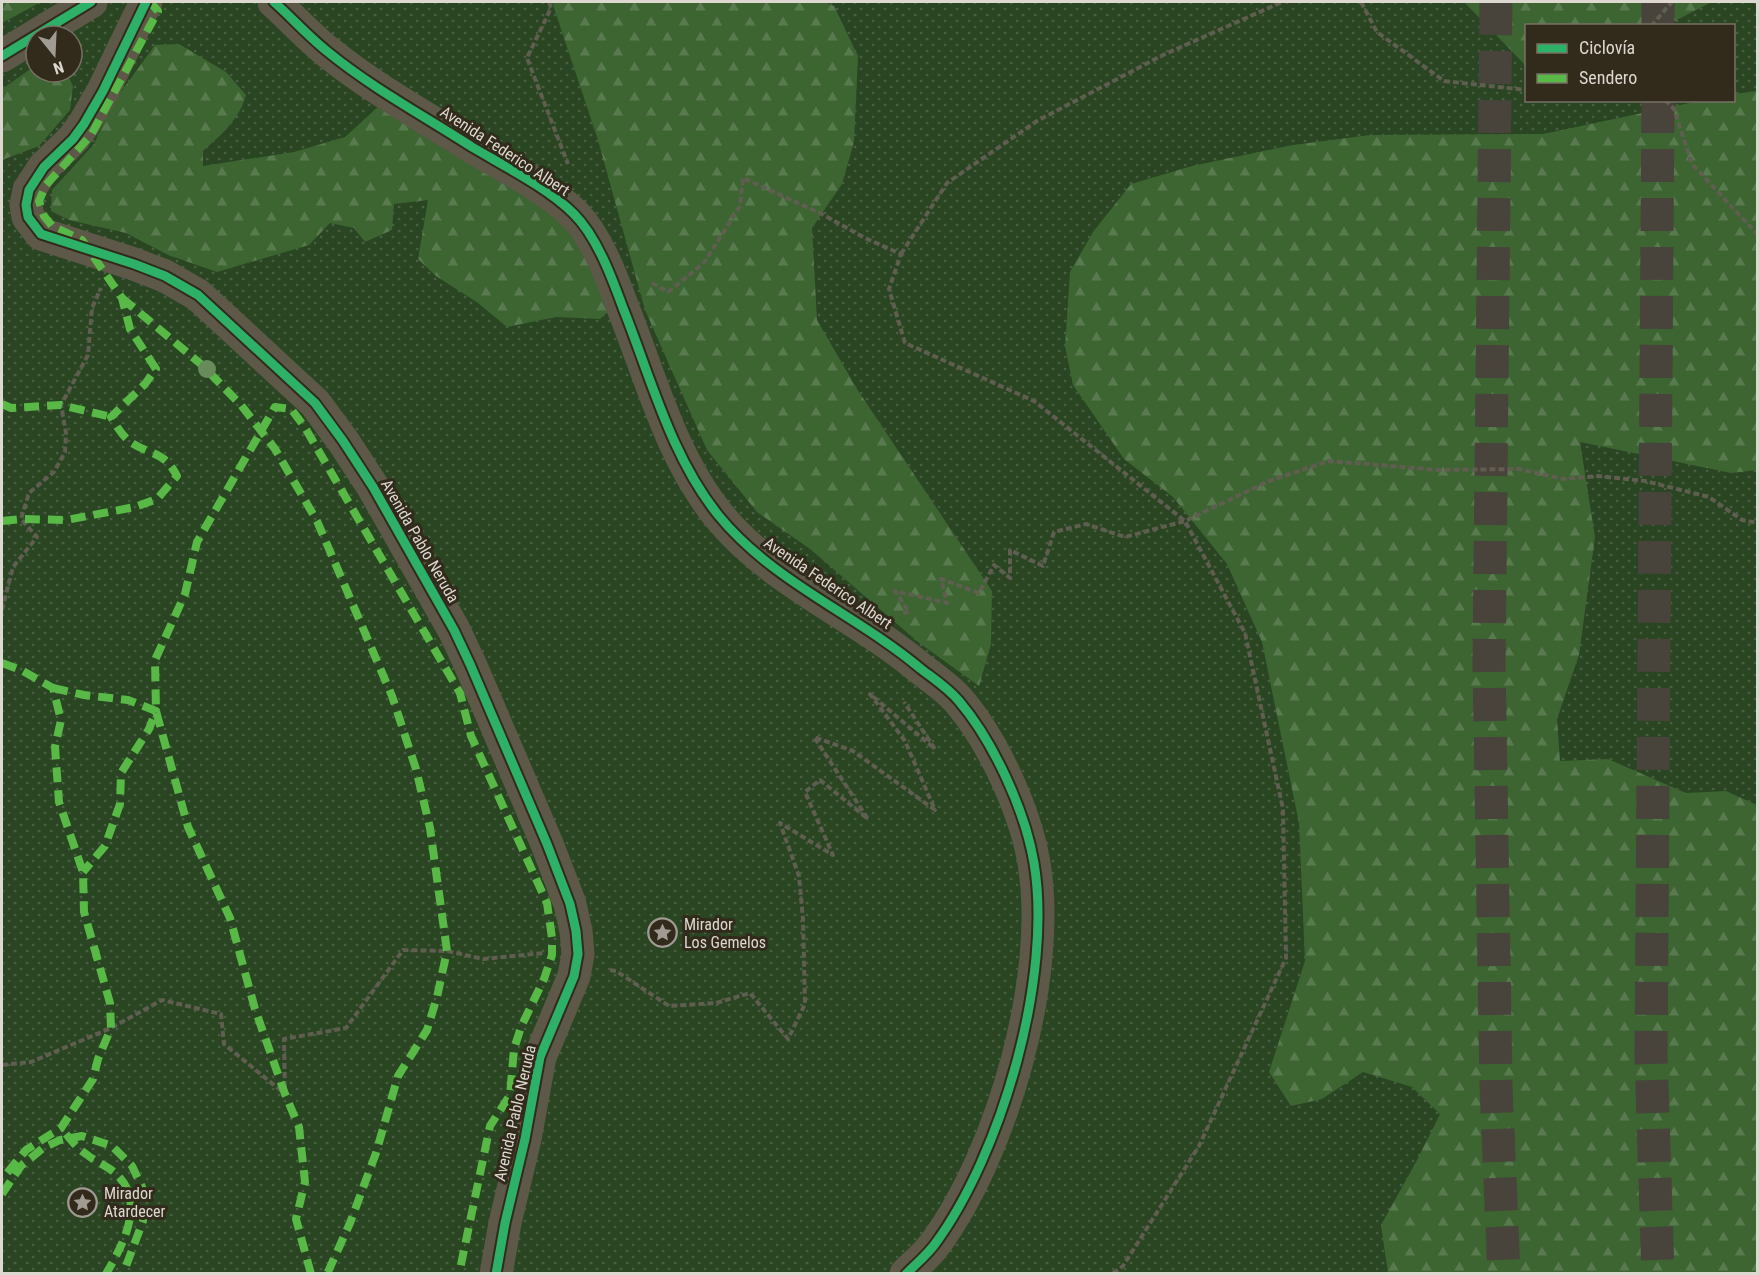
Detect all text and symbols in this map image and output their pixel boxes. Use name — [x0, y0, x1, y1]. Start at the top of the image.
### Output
north arrow — [24, 24, 84, 84]
legend — [1525, 24, 1735, 102]
text: Ciclovía — [1579, 37, 1635, 58]
text: N — [51, 57, 66, 78]
text: Sendero — [1579, 67, 1637, 88]
street label: Avenida Federico Albert — [437, 102, 573, 200]
street label: Avenida Pablo Neruda — [377, 476, 463, 606]
street label: Avenida Federico Albert — [760, 533, 896, 633]
place label: Mirador Los Gemelos — [684, 915, 766, 952]
place icon: Mirador Los Gemelos — [647, 917, 679, 949]
street label: Avenida Pablo Neruda — [490, 1043, 540, 1183]
place label: Mirador Atardecer — [104, 1184, 166, 1221]
place icon: Mirador Atardecer — [67, 1186, 99, 1218]

